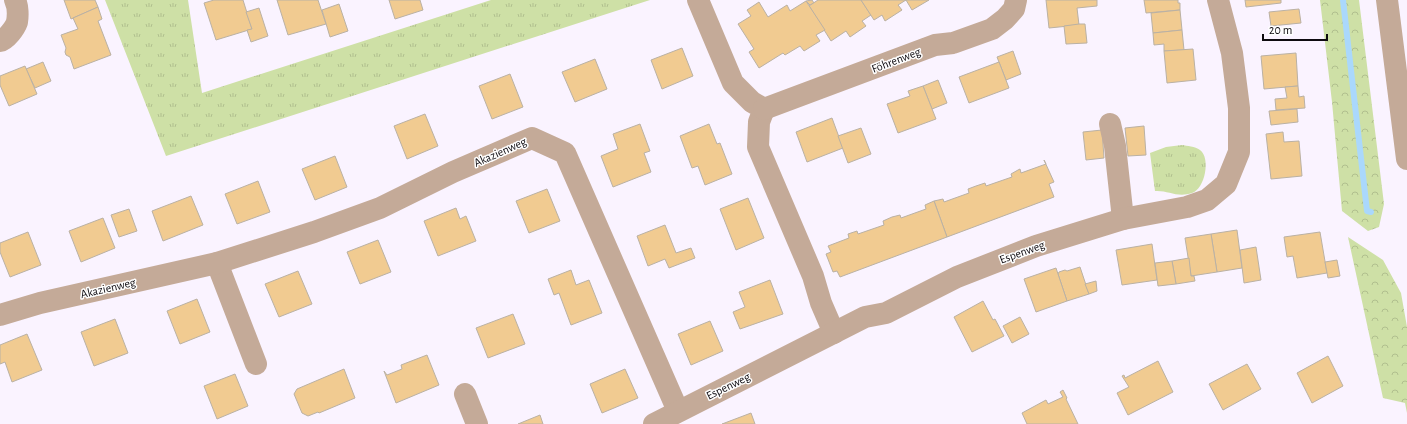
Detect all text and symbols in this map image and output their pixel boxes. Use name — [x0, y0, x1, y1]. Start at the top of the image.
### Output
scale bar — [1263, 16, 1327, 42]
text: 20 m — [1269, 24, 1292, 36]
street label: Föhrenweg — [870, 45, 922, 75]
street label: Akazienweg — [472, 135, 528, 169]
street label: Espenweg — [998, 238, 1046, 266]
street label: Akazienweg — [79, 276, 137, 300]
street label: Espenweg — [704, 370, 752, 402]

